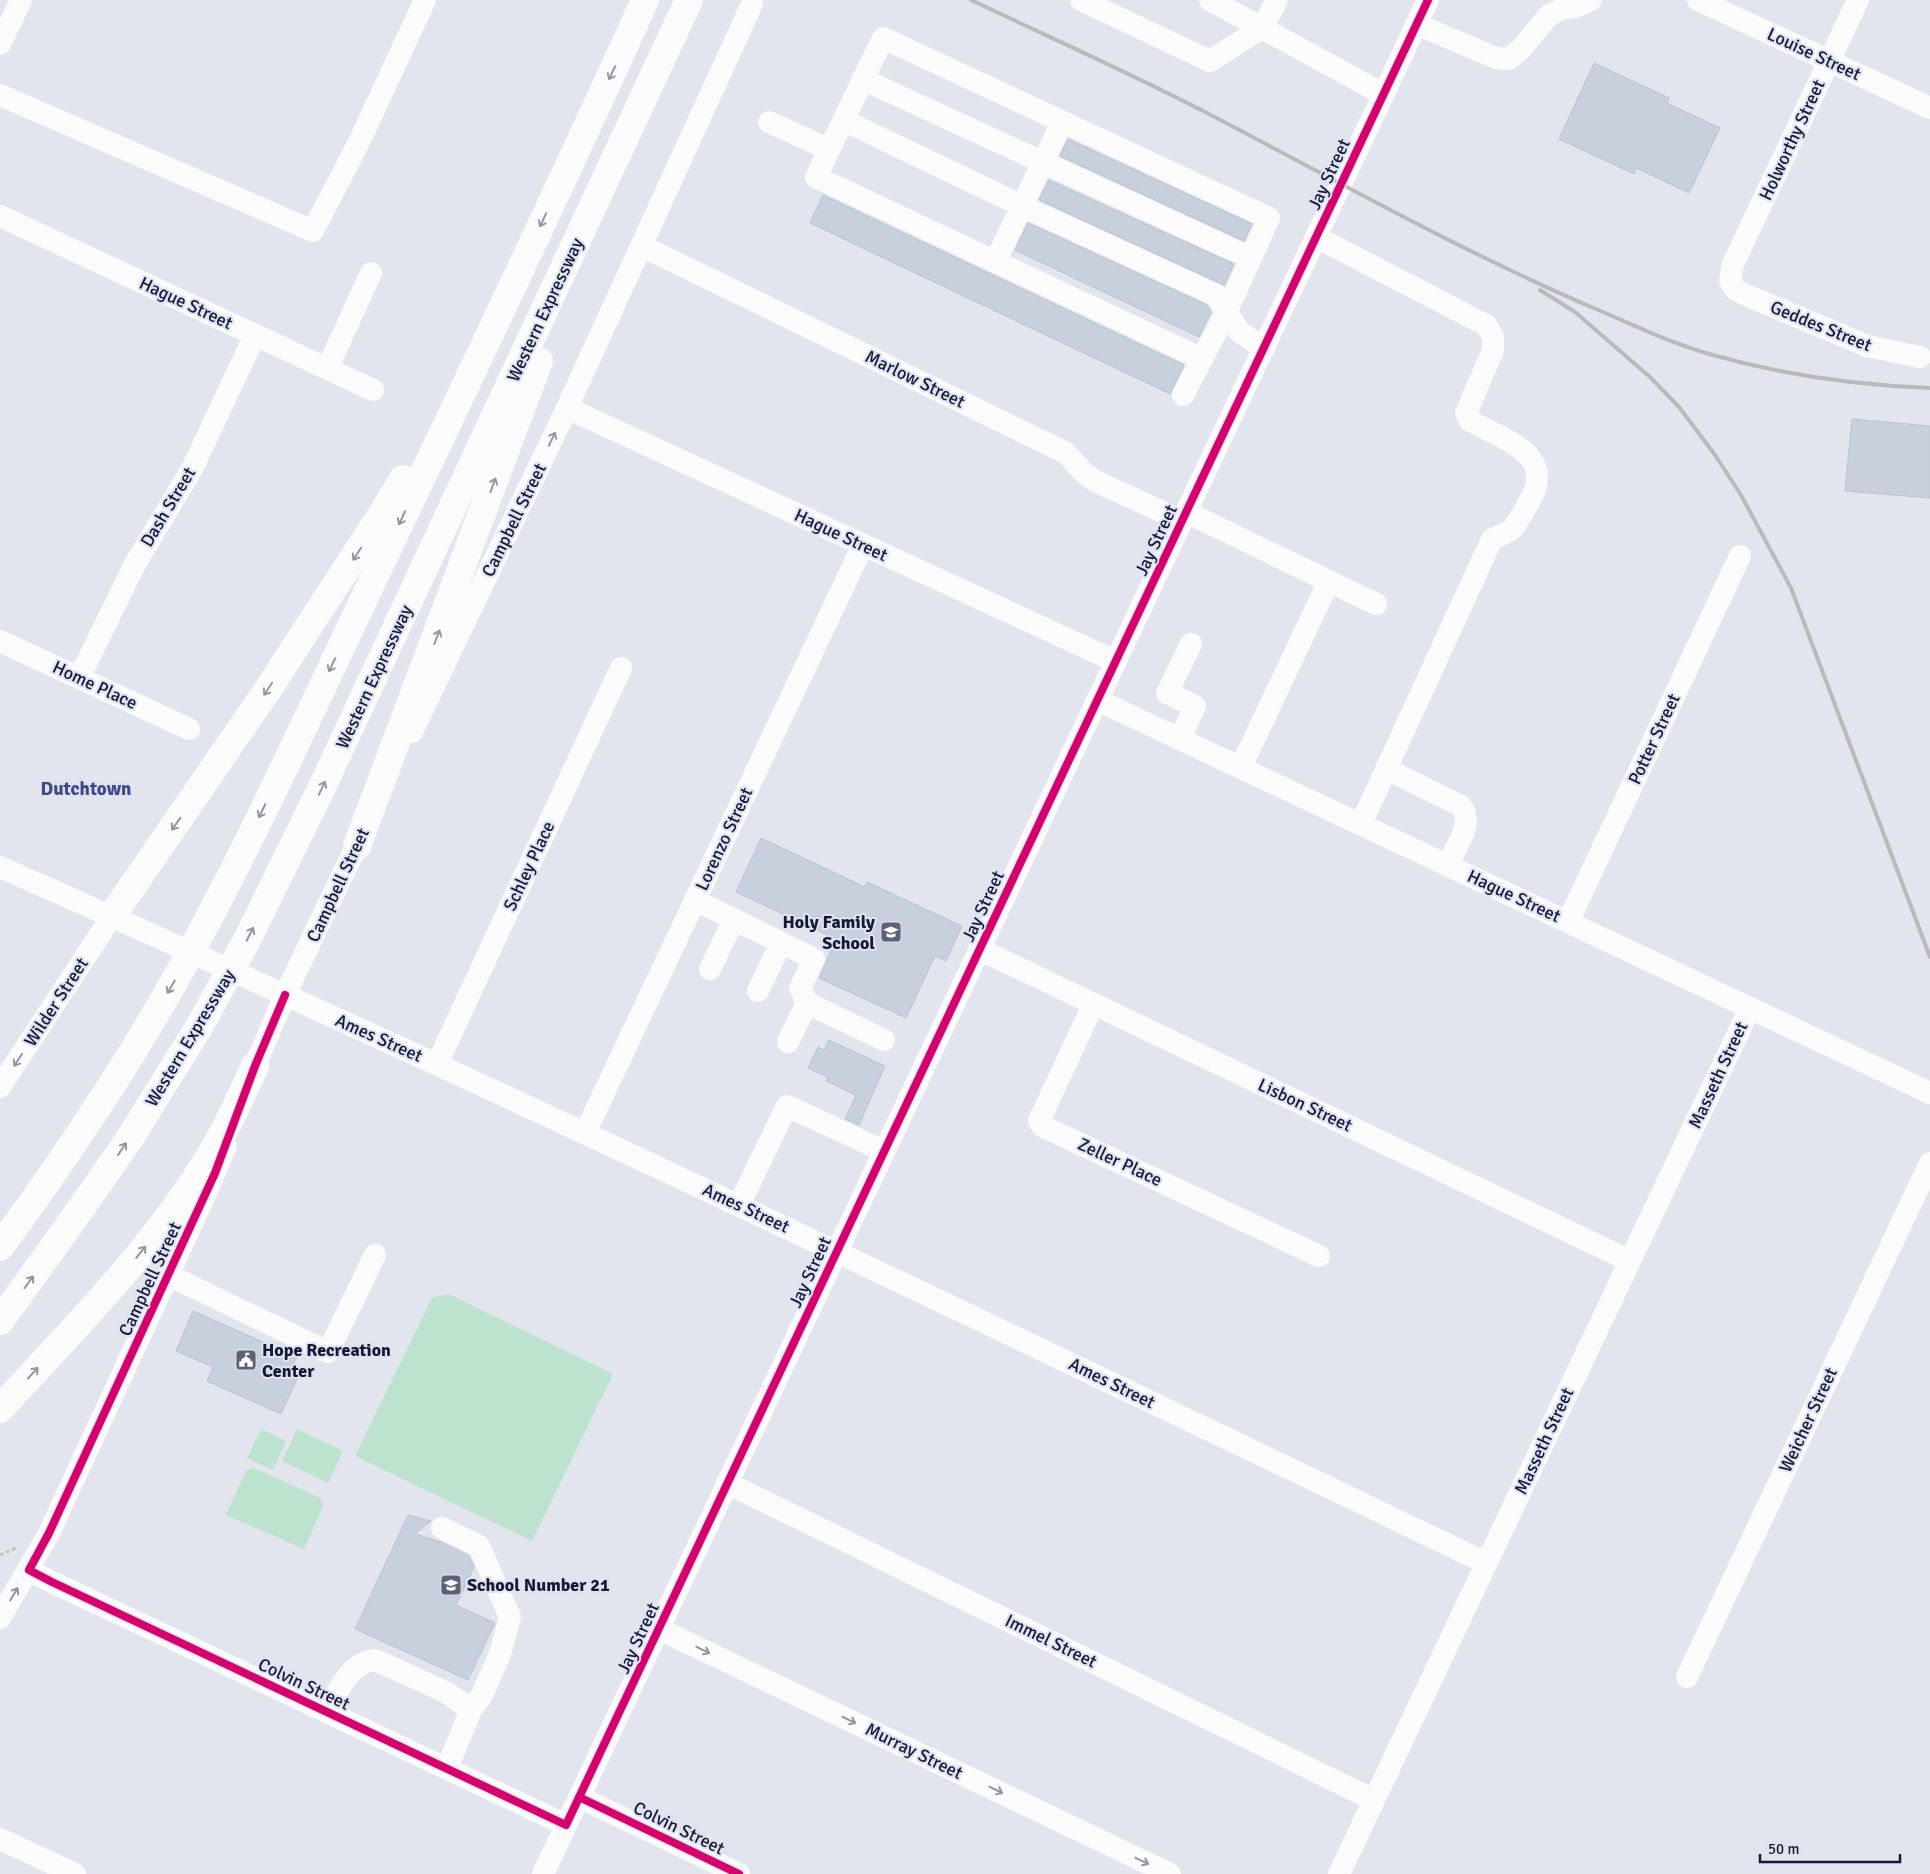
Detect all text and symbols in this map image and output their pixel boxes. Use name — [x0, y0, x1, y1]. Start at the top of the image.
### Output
street label: Louise Street — [1764, 23, 1864, 85]
one-way arrow — [607, 65, 617, 80]
street label: Holworthy Street — [1754, 76, 1830, 204]
street label: Jay Street — [1303, 135, 1355, 213]
one-way arrow — [538, 212, 547, 227]
street label: Western Expressway — [502, 234, 588, 385]
street label: Hague Street — [136, 272, 236, 334]
street label: Geddes Street — [1767, 296, 1875, 356]
street label: Marlow Street — [861, 345, 969, 413]
one-way arrow — [548, 432, 558, 447]
street label: Campbell Street — [477, 460, 551, 580]
street label: Dash Street — [136, 463, 200, 551]
one-way arrow — [489, 477, 498, 493]
street label: Jay Street — [1130, 501, 1182, 579]
street label: Hague Street — [791, 504, 891, 566]
one-way arrow — [397, 510, 406, 525]
one-way arrow — [351, 546, 361, 560]
street label: Western Expressway — [331, 601, 417, 752]
one-way arrow — [432, 630, 442, 645]
street label: Home Place — [49, 656, 141, 714]
one-way arrow — [327, 657, 336, 672]
one-way arrow — [262, 682, 272, 696]
street label: Potter Street — [1623, 690, 1685, 788]
district label: Dutchtown — [40, 777, 132, 801]
one-way arrow — [317, 781, 327, 796]
street label: Lorenzo Street — [690, 784, 758, 894]
one-way arrow — [257, 804, 267, 819]
one-way arrow — [171, 816, 181, 830]
street label: Schley Place — [499, 818, 559, 914]
street label: Campbell Street — [302, 824, 374, 946]
street label: Hague Street — [1464, 865, 1564, 927]
street label: Jay Street — [957, 867, 1009, 945]
place label: Holy Family School — [782, 911, 875, 954]
school or university icon: Holy Family School — [879, 920, 903, 944]
one-way arrow — [246, 927, 255, 942]
street label: Wilder Street — [19, 953, 93, 1051]
street label: Western Expressway — [140, 965, 240, 1111]
one-way arrow — [165, 979, 175, 993]
street label: Ames Street — [332, 1009, 426, 1067]
street label: Masseth Street — [1684, 1018, 1752, 1132]
one-way arrow — [13, 1053, 23, 1067]
street label: Lisbon Street — [1254, 1074, 1356, 1136]
street label: Zeller Place — [1074, 1133, 1166, 1191]
one-way arrow — [117, 1142, 128, 1156]
street label: Ames Street — [699, 1178, 793, 1238]
street label: Campbell Street — [114, 1218, 186, 1340]
street label: Jay Street — [784, 1233, 836, 1311]
one-way arrow — [136, 1246, 147, 1259]
one-way arrow — [24, 1275, 34, 1289]
place label: Hope Recreation Center — [262, 1339, 391, 1382]
public building icon: Hope Recreation Center — [234, 1348, 258, 1372]
street label: Ames Street — [1065, 1353, 1159, 1413]
street label: Weicher Street — [1774, 1364, 1842, 1476]
one-way arrow — [27, 1366, 39, 1379]
street label: Masseth Street — [1510, 1384, 1578, 1498]
school or university icon: School Number 21 — [439, 1573, 463, 1597]
place label: School Number 21 — [467, 1574, 610, 1596]
one-way arrow — [10, 1587, 20, 1601]
street label: Jay Street — [612, 1599, 664, 1677]
street label: Immel Street — [1002, 1609, 1100, 1673]
one-way arrow — [695, 1645, 710, 1655]
street label: Colvin Street — [255, 1653, 353, 1715]
one-way arrow — [841, 1716, 856, 1725]
street label: Murray Street — [862, 1718, 966, 1784]
one-way arrow — [988, 1786, 1003, 1796]
street label: Colvin Street — [630, 1796, 728, 1860]
scale bar — [1760, 1832, 1900, 1864]
text: 50 m — [1768, 1840, 1799, 1858]
one-way arrow — [1134, 1856, 1149, 1866]

